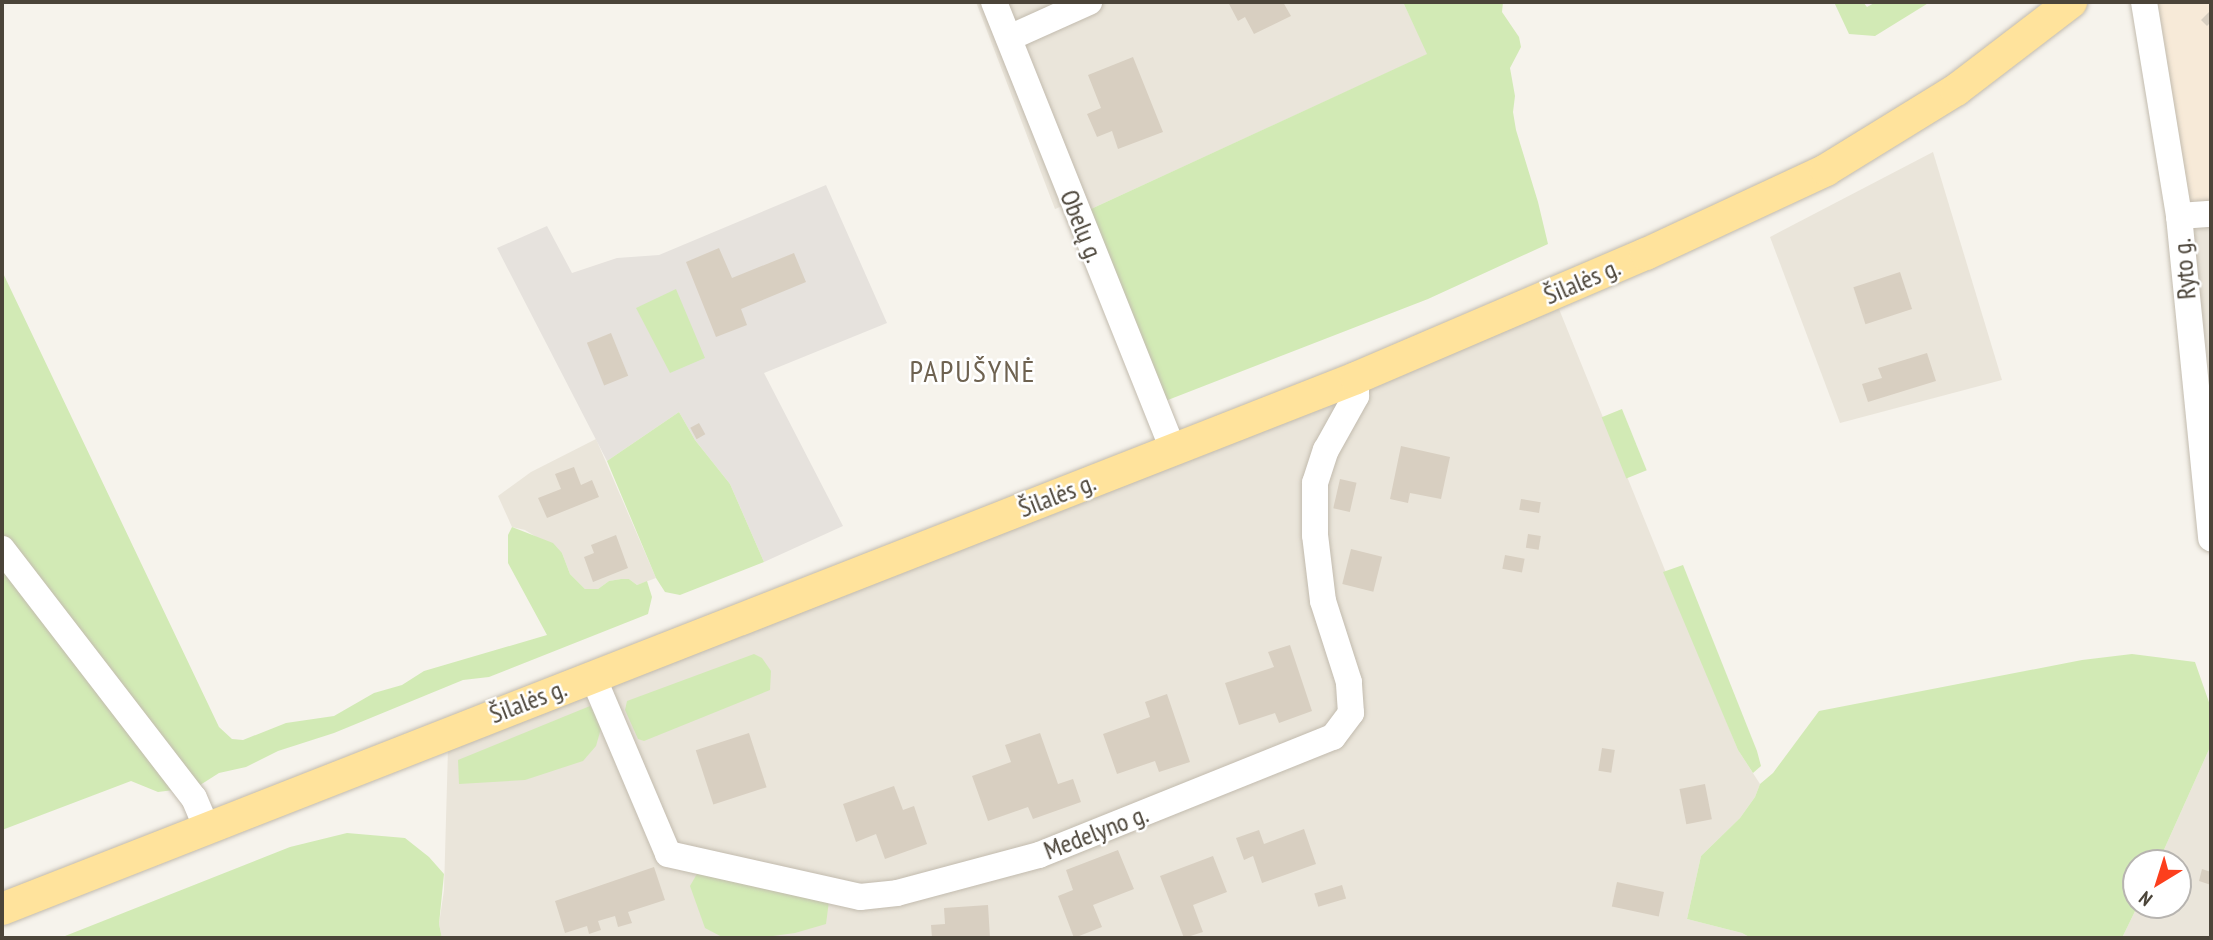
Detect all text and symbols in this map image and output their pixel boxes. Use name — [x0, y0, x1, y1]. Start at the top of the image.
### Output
street label: Obelų g. — [1053, 185, 1111, 267]
street label: Ryto g. — [2166, 237, 2202, 301]
street label: Šilalės g. — [1539, 251, 1625, 311]
district label: PAPUŠYNĖ — [911, 353, 1035, 389]
street label: Šilalės g. — [1014, 466, 1100, 524]
street label: Šilalės g. — [485, 672, 571, 730]
street label: Medelyno g. — [1039, 798, 1153, 866]
north arrow — [2122, 849, 2192, 919]
text: N — [2134, 886, 2157, 912]

